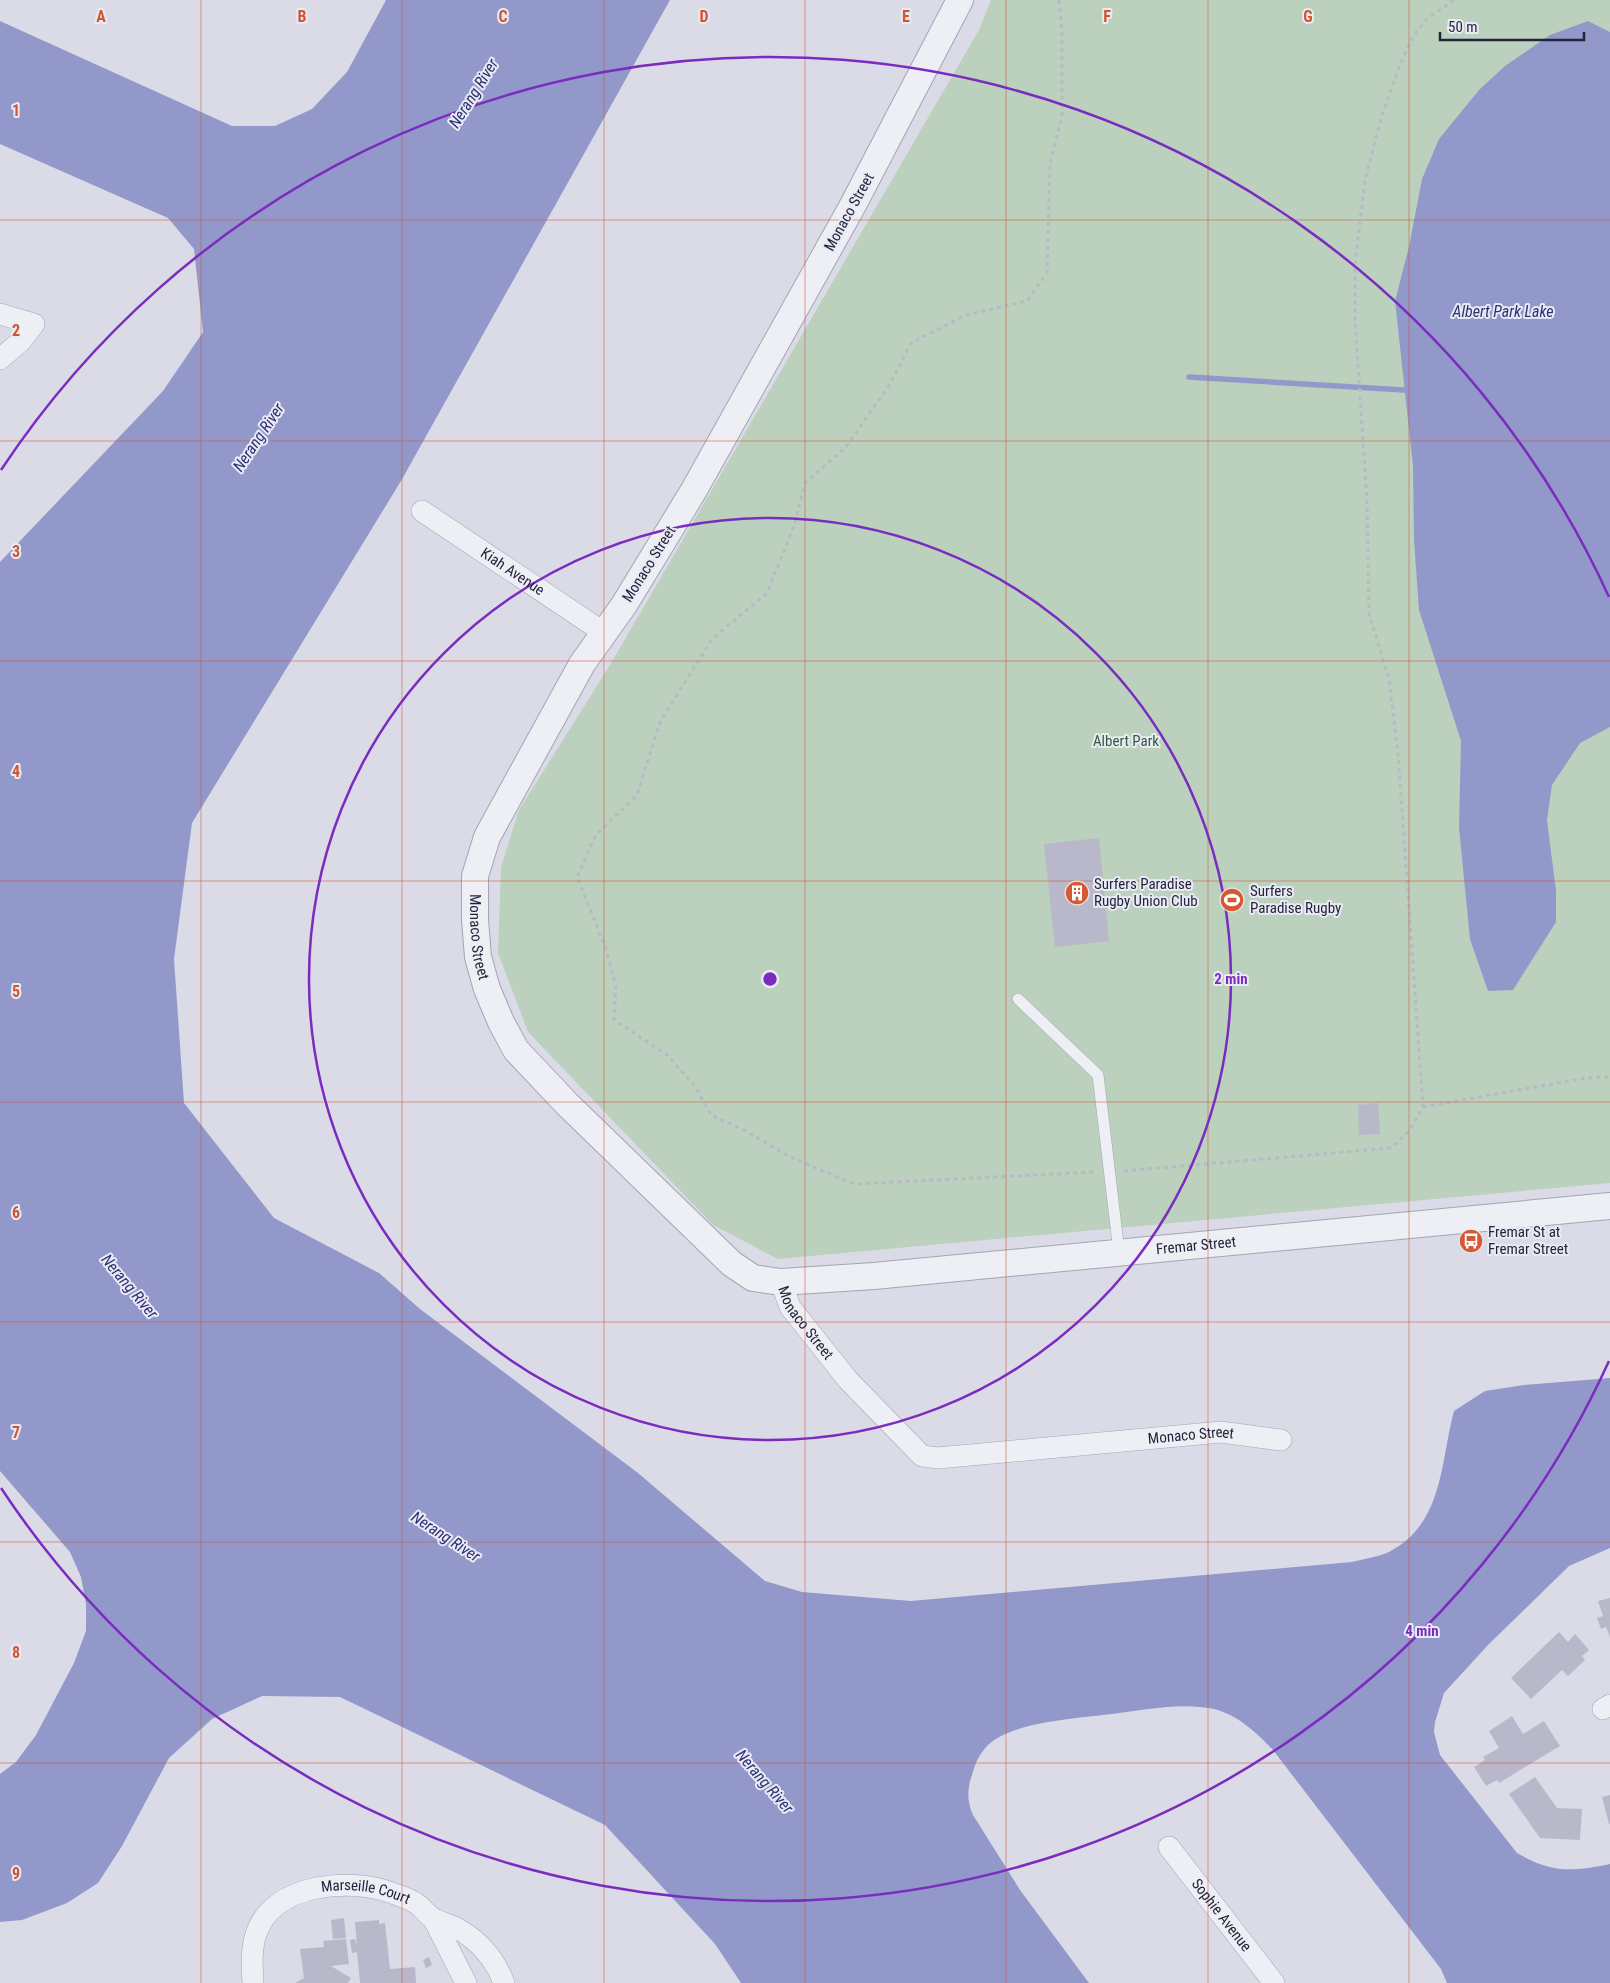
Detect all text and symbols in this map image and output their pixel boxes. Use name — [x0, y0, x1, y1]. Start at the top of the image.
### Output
text: A — [96, 7, 106, 26]
text: B — [298, 7, 307, 26]
text: C — [498, 7, 508, 26]
text: D — [699, 7, 709, 26]
text: E — [902, 7, 910, 26]
text: F — [1103, 7, 1111, 26]
text: G — [1303, 7, 1313, 26]
scale bar — [1440, 10, 1584, 42]
text: 50 m — [1448, 18, 1478, 36]
water label: Nerang River — [445, 54, 503, 131]
text: 1 — [12, 101, 20, 120]
street label: Monaco Street — [820, 170, 878, 254]
water label: Albert Park Lake — [1451, 302, 1554, 321]
text: 2 — [12, 321, 20, 340]
water label: Nerang River — [229, 399, 289, 475]
street label: Monaco Street — [618, 523, 680, 605]
text: 3 — [12, 542, 20, 561]
street label: Kiah Avenue — [477, 544, 548, 599]
park label: Albert Park — [1093, 732, 1159, 750]
text: 4 — [12, 762, 20, 781]
place label: Surfers Paradise Rugby Union Club — [1094, 875, 1198, 910]
building icon: Surfers Paradise Rugby Union Club — [1064, 880, 1090, 906]
place label: Surfers Paradise Rugby — [1250, 882, 1341, 917]
sports icon: Surfers Paradise Rugby — [1219, 887, 1245, 913]
street label: Monaco Street — [466, 894, 493, 982]
centre of rings — [761, 970, 779, 988]
text: 2 min — [1214, 970, 1248, 988]
text: 5 — [12, 982, 20, 1001]
text: 6 — [12, 1203, 20, 1222]
place label: Fremar St at Fremar Street — [1488, 1223, 1568, 1258]
bus stop icon: Fremar St at Fremar Street — [1458, 1228, 1484, 1254]
street label: Fremar Street — [1155, 1233, 1237, 1258]
water label: Nerang River — [97, 1250, 163, 1323]
street label: Monaco Street — [774, 1283, 837, 1363]
text: 7 — [12, 1423, 20, 1442]
street label: Monaco Street — [1147, 1423, 1235, 1448]
water label: Nerang River — [408, 1507, 485, 1566]
text: 4 min — [1405, 1622, 1439, 1640]
text: 8 — [12, 1643, 20, 1662]
water label: Nerang River — [732, 1746, 798, 1818]
text: 9 — [12, 1864, 20, 1883]
street label: Sophie Avenue — [1188, 1875, 1255, 1955]
street label: Marseille Court — [320, 1876, 413, 1908]

